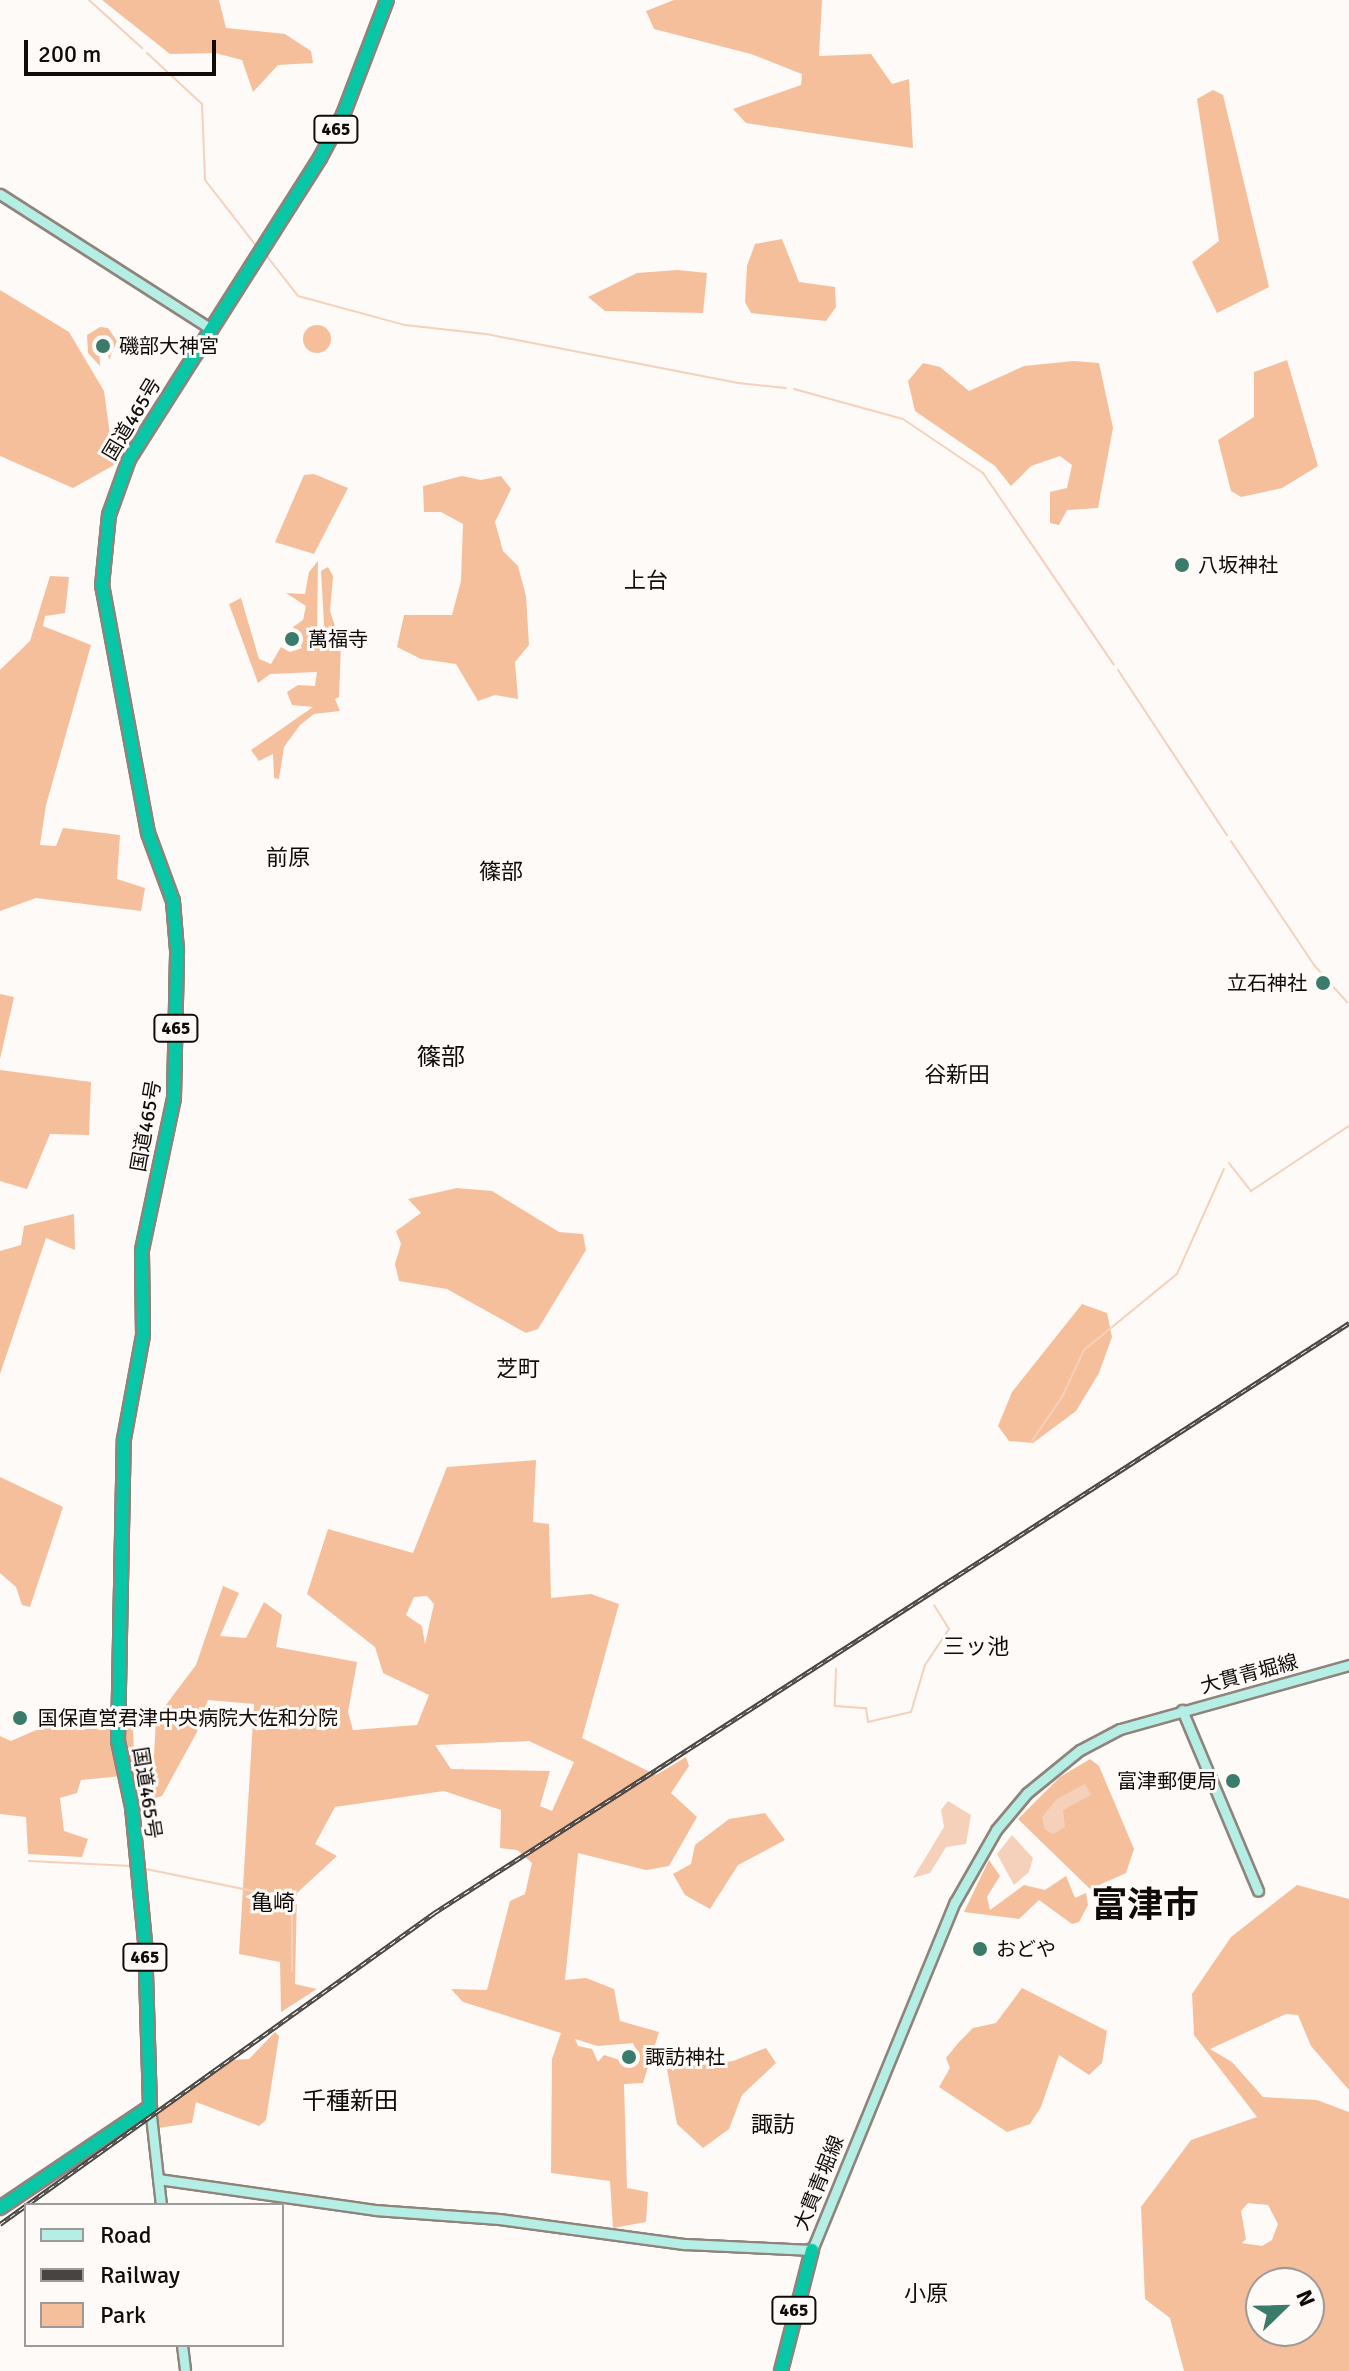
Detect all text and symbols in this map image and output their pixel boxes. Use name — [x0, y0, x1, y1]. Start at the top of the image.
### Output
scale bar — [28, 24, 220, 74]
text: 200 m — [38, 39, 101, 69]
road number: 465 — [312, 115, 360, 143]
place label: 磯部大神宮 — [119, 334, 219, 358]
marker: 磯部大神宮 — [94, 337, 112, 355]
street label: 国道465号 — [98, 373, 166, 465]
place label: 八坂神社 — [1198, 553, 1278, 577]
marker: 八坂神社 — [1173, 556, 1191, 574]
district label: 上台 — [624, 568, 668, 594]
place label: 萬福寺 — [308, 627, 368, 651]
marker: 萬福寺 — [283, 630, 301, 648]
district label: 前原 — [266, 845, 310, 871]
district label: 篠部 — [479, 859, 523, 885]
place label: 立石神社 — [1227, 971, 1307, 995]
marker: 立石神社 — [1314, 974, 1332, 992]
road number: 465 — [152, 1014, 200, 1042]
district label: 篠部 — [417, 1044, 465, 1072]
district label: 谷新田 — [924, 1062, 990, 1088]
street label: 国道465号 — [126, 1078, 166, 1174]
district label: 芝町 — [496, 1356, 540, 1382]
district label: 三ッ池 — [943, 1634, 1009, 1660]
street label: 大貫青堀線 — [1198, 1649, 1300, 1699]
place label: 国保直営君津中央病院大佐和分院 — [38, 1706, 338, 1730]
marker: 国保直営君津中央病院大佐和分院 — [9, 1707, 31, 1729]
street label: 国道465号 — [128, 1745, 166, 1841]
place label: 富津郵便局 — [1117, 1769, 1217, 1793]
marker: 富津郵便局 — [1224, 1772, 1242, 1790]
district label: 富津市 — [1091, 1884, 1199, 1928]
district label: 亀崎 — [251, 1890, 295, 1916]
place label: おどや — [996, 1937, 1056, 1961]
marker: おどや — [971, 1940, 989, 1958]
road number: 465 — [121, 1943, 169, 1971]
place label: 諏訪神社 — [645, 2045, 725, 2069]
marker: 諏訪神社 — [620, 2048, 638, 2066]
district label: 千種新田 — [302, 2088, 398, 2116]
district label: 諏訪 — [751, 2112, 795, 2138]
street label: 大貫青堀線 — [789, 2132, 849, 2234]
legend — [24, 2203, 284, 2347]
text: Road — [100, 2220, 151, 2250]
text: Railway — [100, 2260, 180, 2290]
north arrow — [1245, 2267, 1325, 2347]
district label: 小原 — [904, 2281, 948, 2307]
text: N — [1290, 2286, 1321, 2311]
road number: 465 — [770, 2296, 818, 2324]
text: Park — [100, 2300, 146, 2330]

